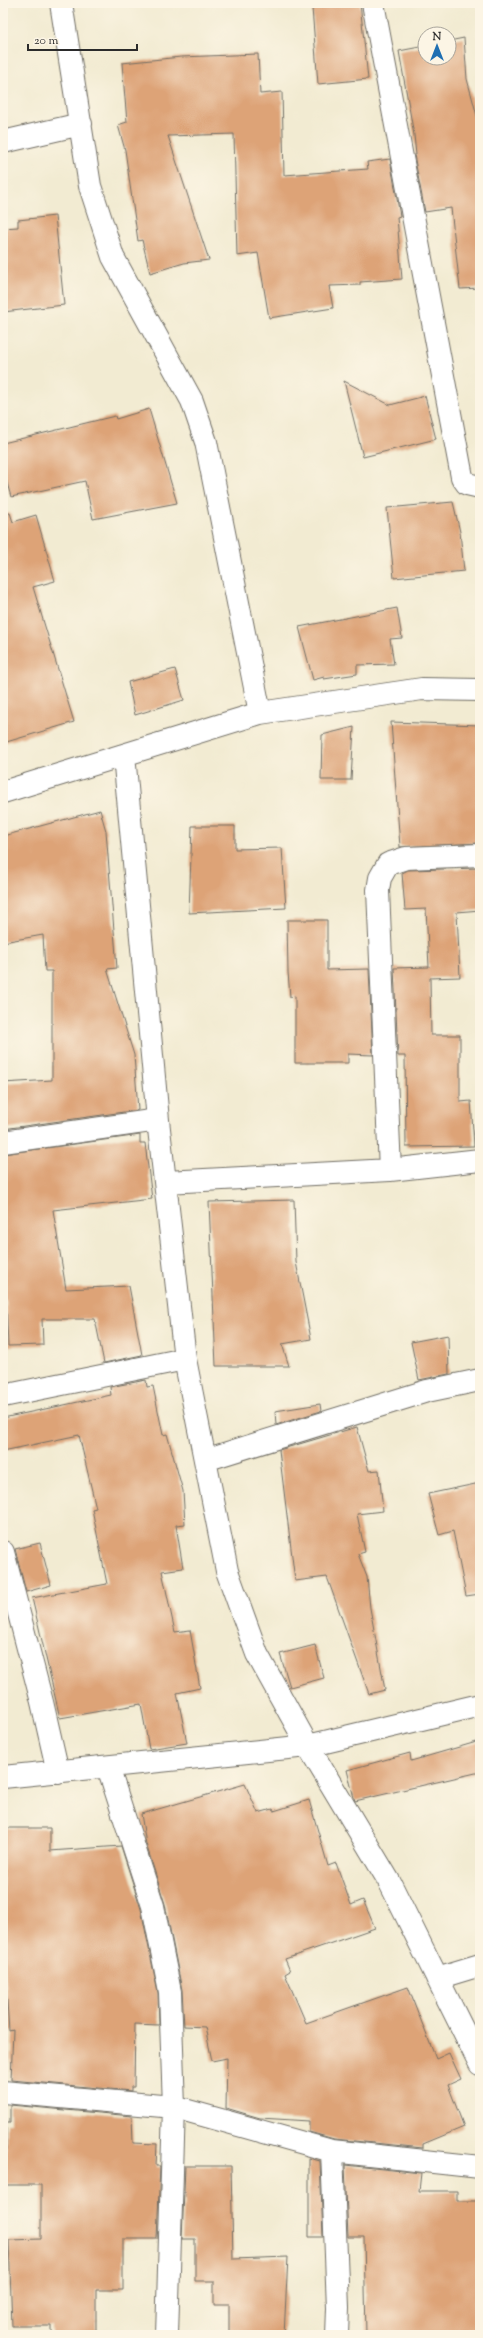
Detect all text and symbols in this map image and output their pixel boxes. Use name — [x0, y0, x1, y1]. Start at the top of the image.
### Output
scale bar — [28, 26, 137, 52]
north arrow — [417, 26, 457, 66]
text: N — [432, 29, 442, 45]
text: 20 m — [34, 32, 59, 50]

